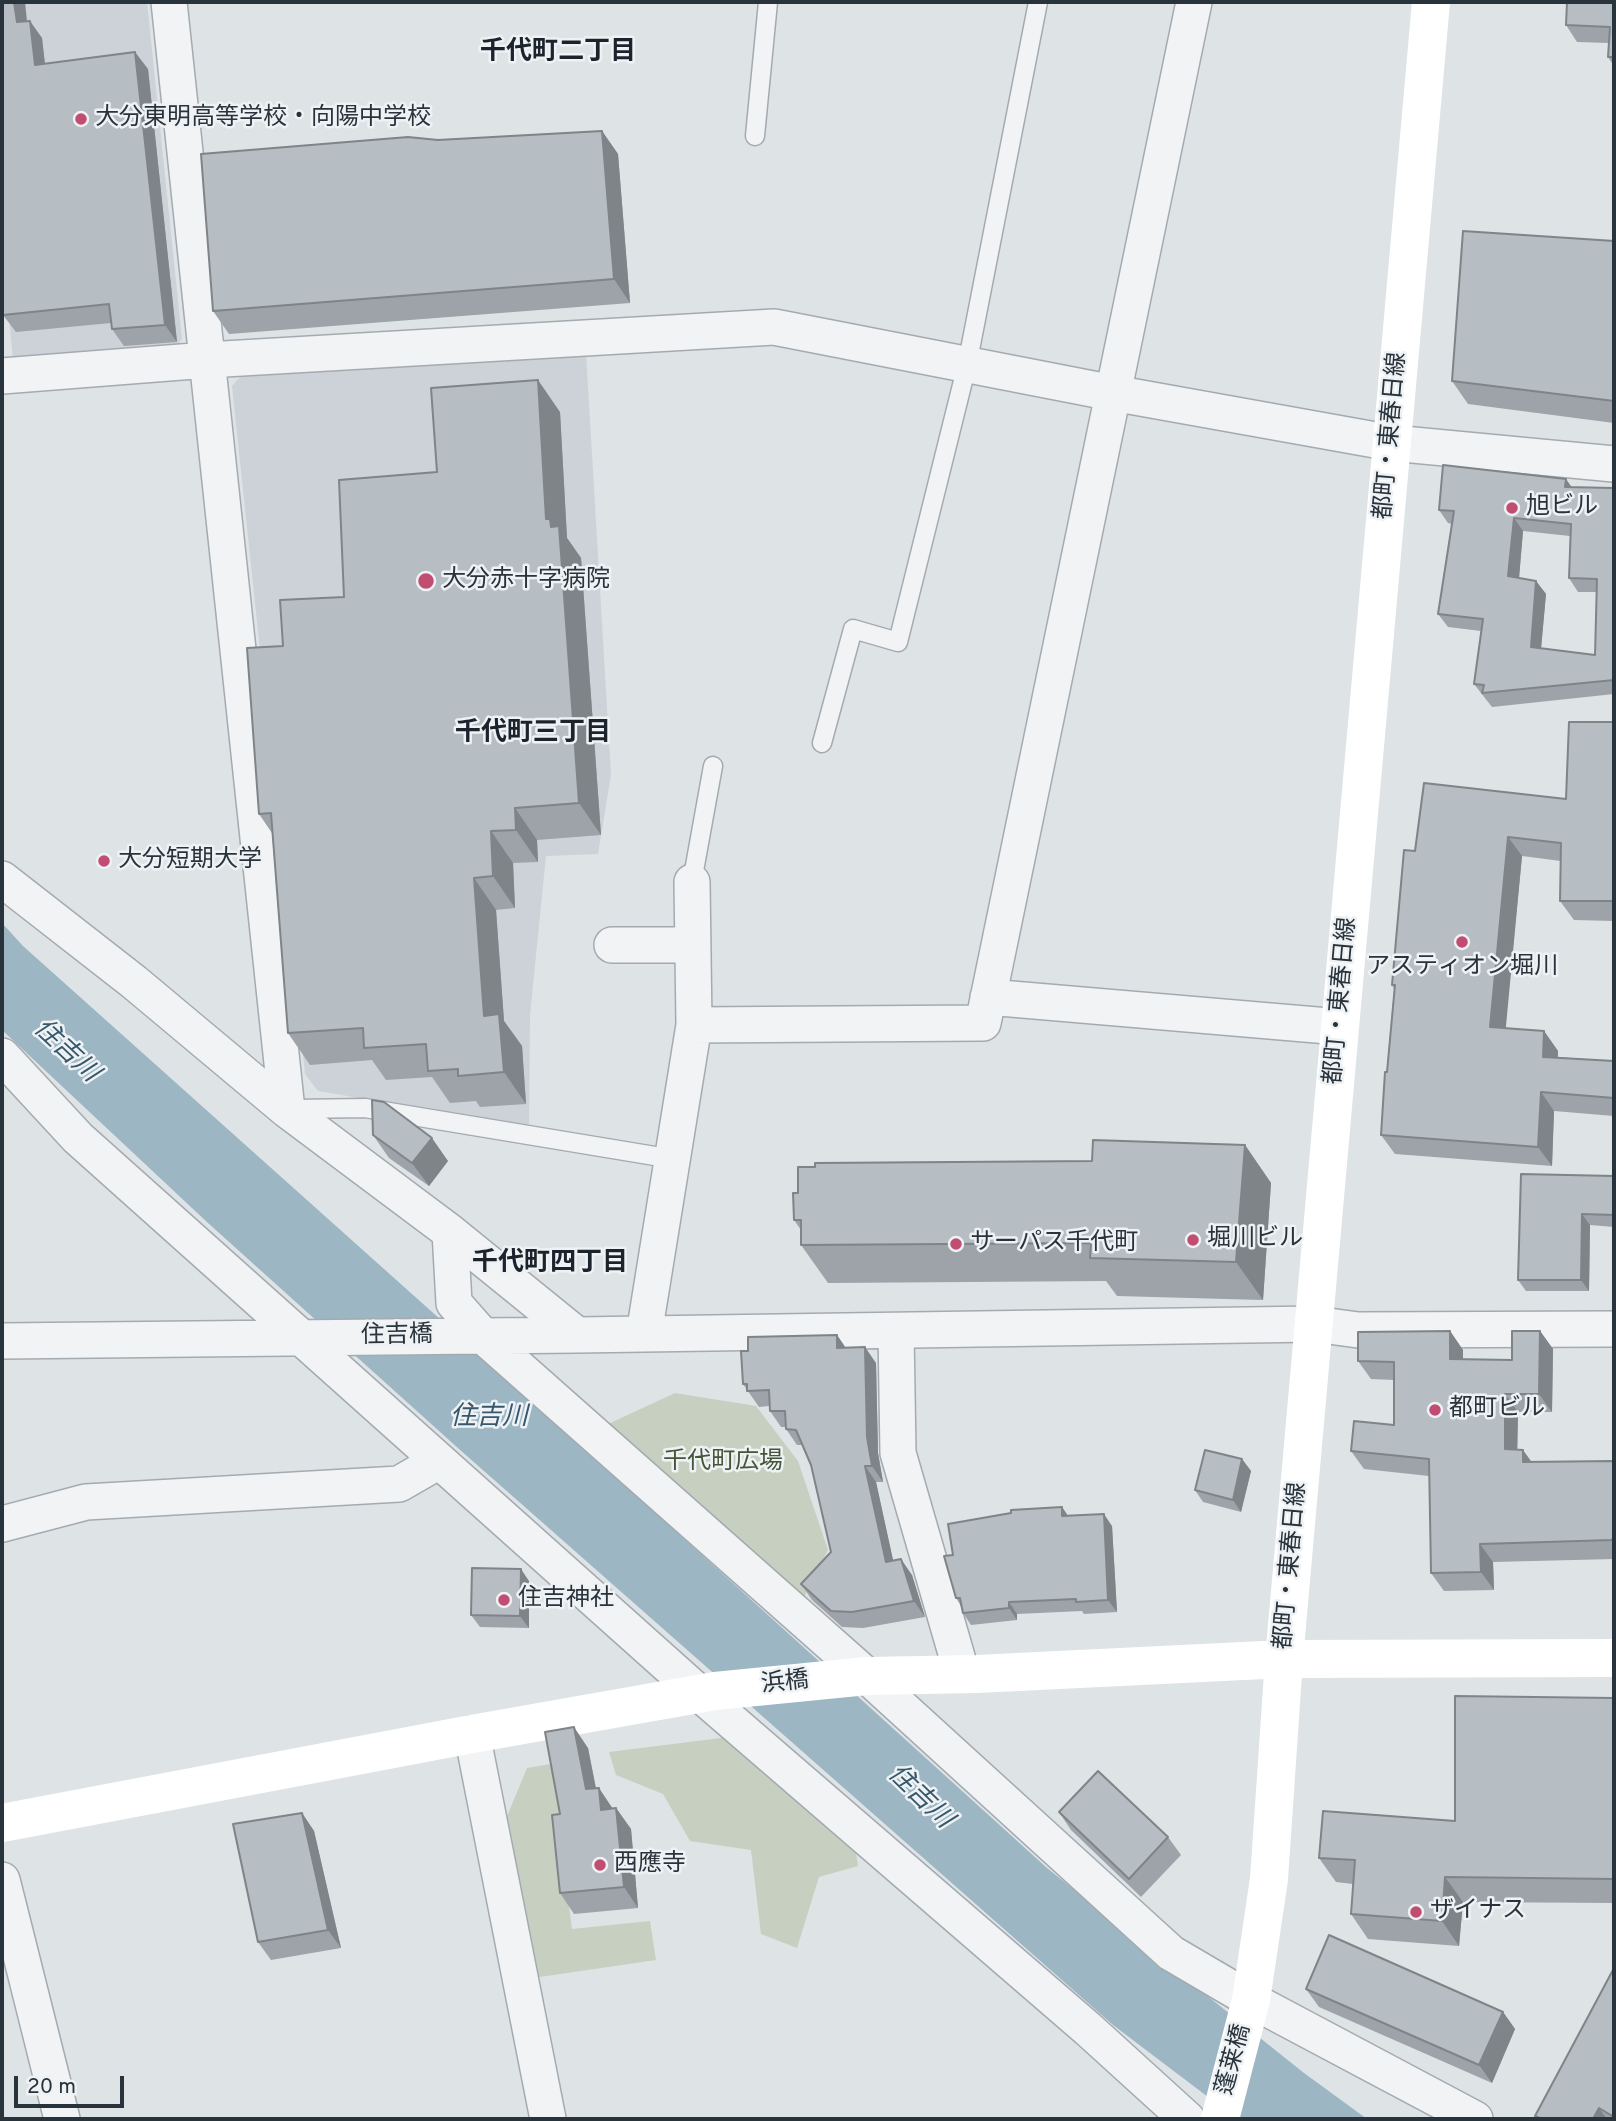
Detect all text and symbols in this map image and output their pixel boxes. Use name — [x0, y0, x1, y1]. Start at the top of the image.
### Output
district label: 千代町二丁目 — [480, 38, 636, 70]
place label: 大分東明高等学校・向陽中学校 — [95, 105, 431, 133]
marker: 大分東明高等学校・向陽中学校 — [73, 111, 89, 127]
street label: 都町・東春日線 — [1370, 351, 1414, 521]
place label: 旭ビル — [1526, 494, 1598, 522]
marker: 旭ビル — [1504, 500, 1520, 516]
place label: 大分赤十字病院 — [442, 567, 610, 595]
marker: 大分赤十字病院 — [416, 571, 436, 591]
district label: 千代町三丁目 — [455, 719, 611, 751]
place label: 大分短期大学 — [118, 847, 262, 875]
marker: 大分短期大学 — [96, 853, 112, 869]
street label: 都町・東春日線 — [1320, 916, 1364, 1086]
marker: アスティオン堀川 — [1454, 934, 1470, 950]
place label: アスティオン堀川 — [1366, 954, 1558, 982]
water label: 住吉川 — [26, 1014, 104, 1090]
place label: 堀川ビル — [1207, 1226, 1303, 1254]
place label: サーパス千代町 — [970, 1230, 1138, 1258]
marker: 堀川ビル — [1185, 1232, 1201, 1248]
marker: サーパス千代町 — [948, 1236, 964, 1252]
district label: 千代町四丁目 — [472, 1249, 628, 1281]
street label: 住吉橋 — [361, 1322, 433, 1352]
place label: 都町ビル — [1449, 1396, 1545, 1424]
marker: 都町ビル — [1427, 1402, 1443, 1418]
water label: 住吉川 — [450, 1403, 528, 1435]
park label: 千代町広場 — [663, 1449, 783, 1477]
street label: 都町・東春日線 — [1270, 1481, 1314, 1651]
place label: 住吉神社 — [518, 1586, 614, 1614]
marker: 住吉神社 — [496, 1592, 512, 1608]
street label: 浜橋 — [760, 1667, 810, 1701]
water label: 住吉川 — [880, 1760, 958, 1836]
place label: 西應寺 — [614, 1851, 686, 1879]
marker: 西應寺 — [592, 1857, 608, 1873]
place label: ザイナス — [1430, 1898, 1526, 1926]
marker: ザイナス — [1408, 1904, 1424, 1920]
street label: 蓬莱橋 — [1212, 2021, 1258, 2099]
scale bar — [18, 2062, 128, 2106]
text: 20 m — [27, 2074, 76, 2101]

